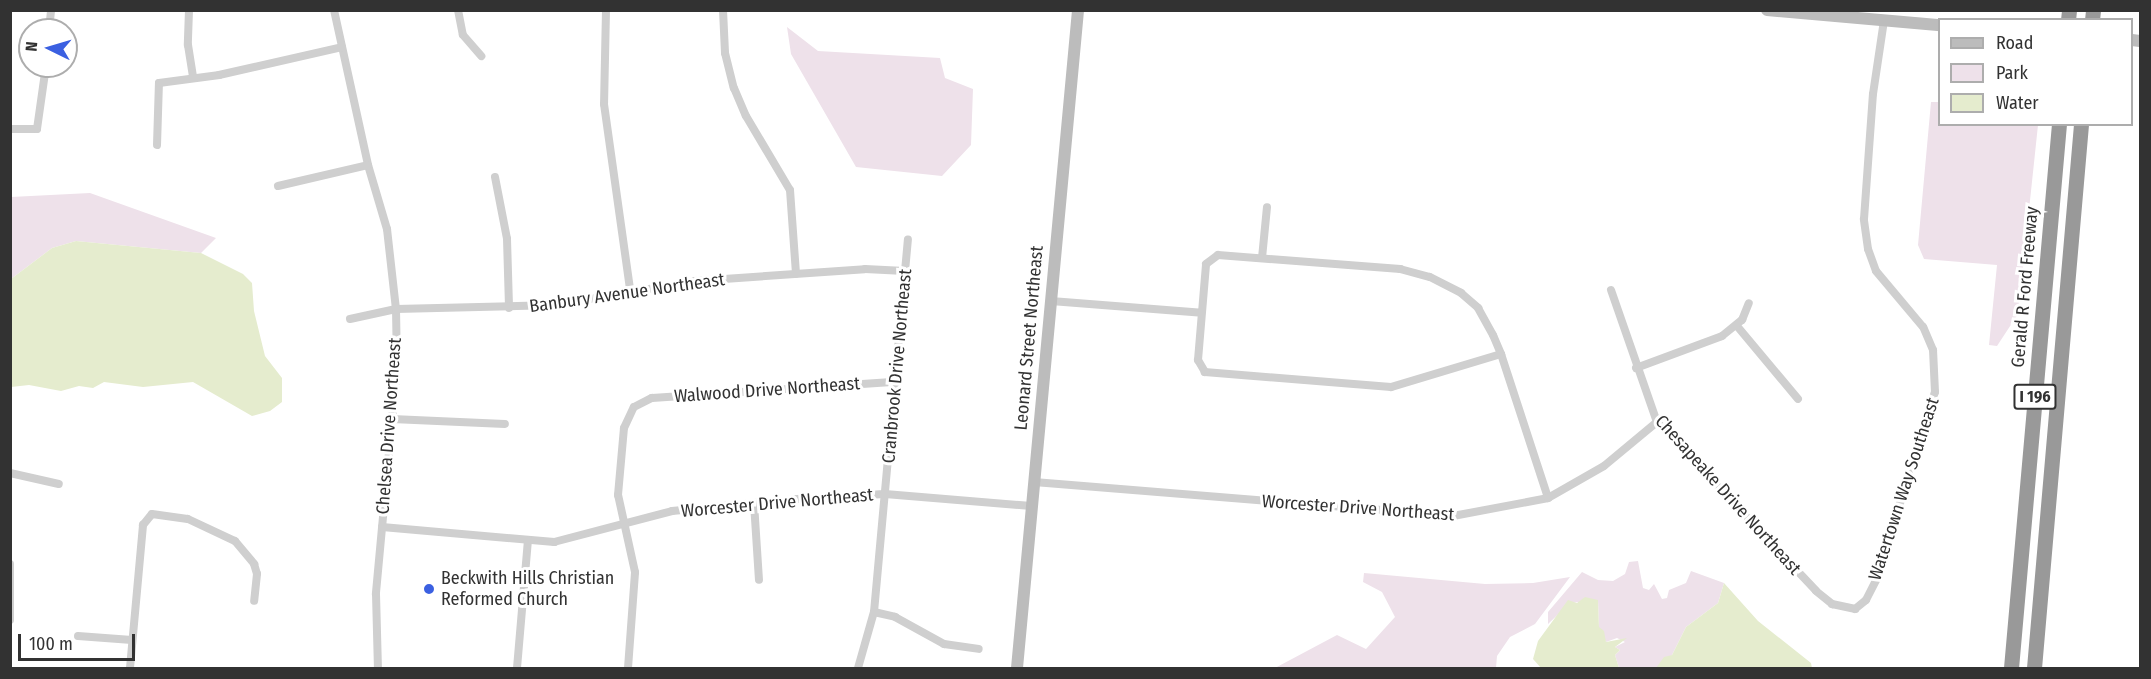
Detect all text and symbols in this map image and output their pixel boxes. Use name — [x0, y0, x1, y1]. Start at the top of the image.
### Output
north arrow — [18, 18, 78, 78]
legend — [1938, 18, 2133, 126]
text: Road — [1996, 32, 2033, 54]
text: N — [22, 41, 41, 52]
text: Park — [1996, 62, 2028, 84]
text: Water — [1996, 92, 2039, 114]
street label: Gerald R Ford Freeway — [2007, 206, 2043, 368]
street label: Leonard Street Northeast — [1010, 245, 1048, 431]
street label: Cranbrook Drive Northeast — [878, 268, 916, 464]
street label: Banbury Avenue Northeast — [528, 269, 726, 317]
street label: Chelsea Drive Northeast — [372, 337, 406, 515]
street label: Walwood Drive Northeast — [673, 373, 861, 407]
road number: I 196 — [2012, 384, 2058, 410]
street label: Watertown Way Southeast — [1864, 395, 1944, 583]
street label: Chesapeake Drive Northeast — [1651, 411, 1805, 579]
street label: Worcester Drive Northeast — [680, 484, 874, 522]
street label: Worcester Drive Northeast — [1261, 490, 1455, 526]
place label: Beckwith Hills Christian Reformed Church — [441, 568, 614, 610]
marker: Beckwith Hills Christian Reformed Church — [422, 582, 436, 596]
scale bar — [21, 622, 138, 660]
text: 100 m — [29, 633, 73, 655]

